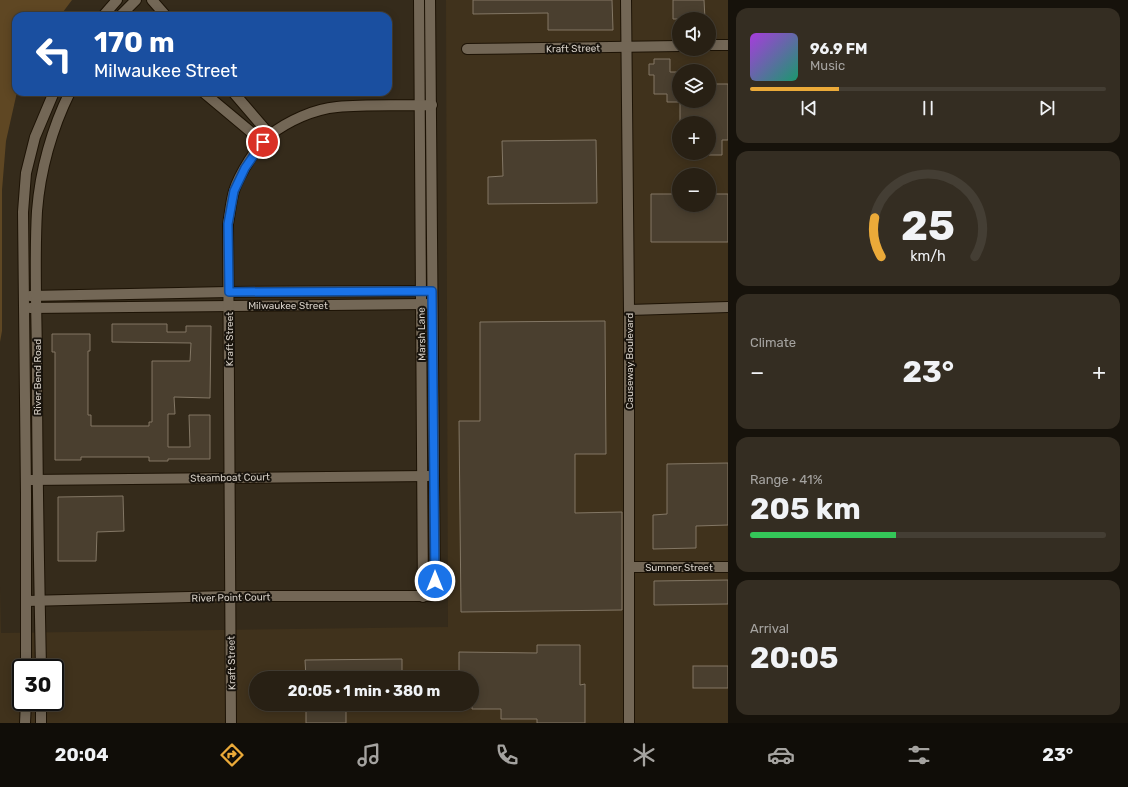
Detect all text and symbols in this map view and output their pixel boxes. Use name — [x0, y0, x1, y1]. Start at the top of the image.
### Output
map controls — [672, 12, 716, 212]
button: sound — [672, 12, 716, 56]
text: 170 m — [94, 26, 175, 59]
icon: left — [28, 28, 80, 80]
text: 96.9 FM — [810, 40, 867, 58]
street label: Kraft Street — [546, 43, 600, 55]
text: Music — [810, 58, 845, 73]
text: Milwaukee Street — [94, 60, 237, 82]
button: layers — [672, 64, 716, 108]
icon: previous — [798, 97, 820, 119]
icon: pause — [917, 97, 939, 119]
icon: next — [1036, 97, 1058, 119]
button: + — [672, 116, 716, 160]
pin — [246, 125, 280, 159]
icon: arrive — [252, 131, 274, 153]
button: − — [672, 168, 716, 212]
text: 25 — [901, 200, 955, 249]
text: km/h — [910, 247, 946, 264]
street label: Milwaukee Street — [248, 300, 328, 312]
street label: Marsh Lane — [416, 307, 428, 361]
street label: Kraft Street — [224, 312, 236, 366]
street label: Causeway Boulevard — [624, 313, 636, 409]
text: Climate — [750, 335, 796, 350]
street label: River Bend Road — [32, 339, 44, 415]
text: 23° — [902, 354, 954, 390]
text: − — [750, 359, 764, 386]
text: + — [1092, 359, 1106, 386]
street label: Steamboat Court — [190, 471, 270, 485]
text: Range · 41% — [750, 472, 823, 487]
text: 205 km — [750, 491, 861, 527]
position arrow — [414, 560, 456, 602]
street label: Sumner Street — [645, 562, 713, 574]
street label: River Point Court — [191, 591, 271, 605]
text: Arrival — [750, 621, 789, 636]
street label: Kraft Street — [226, 636, 238, 690]
text: 20:05 — [750, 640, 838, 676]
speed limit sign: 30 — [12, 659, 64, 711]
text: 20:05 · 1 min · 380 m — [288, 682, 440, 700]
icon: directions — [218, 741, 246, 769]
icon: music — [355, 741, 383, 769]
icon: phone — [493, 741, 521, 769]
icon: climate — [630, 741, 658, 769]
icon: car — [767, 741, 795, 769]
icon: filters — [905, 741, 933, 769]
text: 20:04 — [55, 744, 108, 766]
text: 23° — [1042, 744, 1073, 766]

